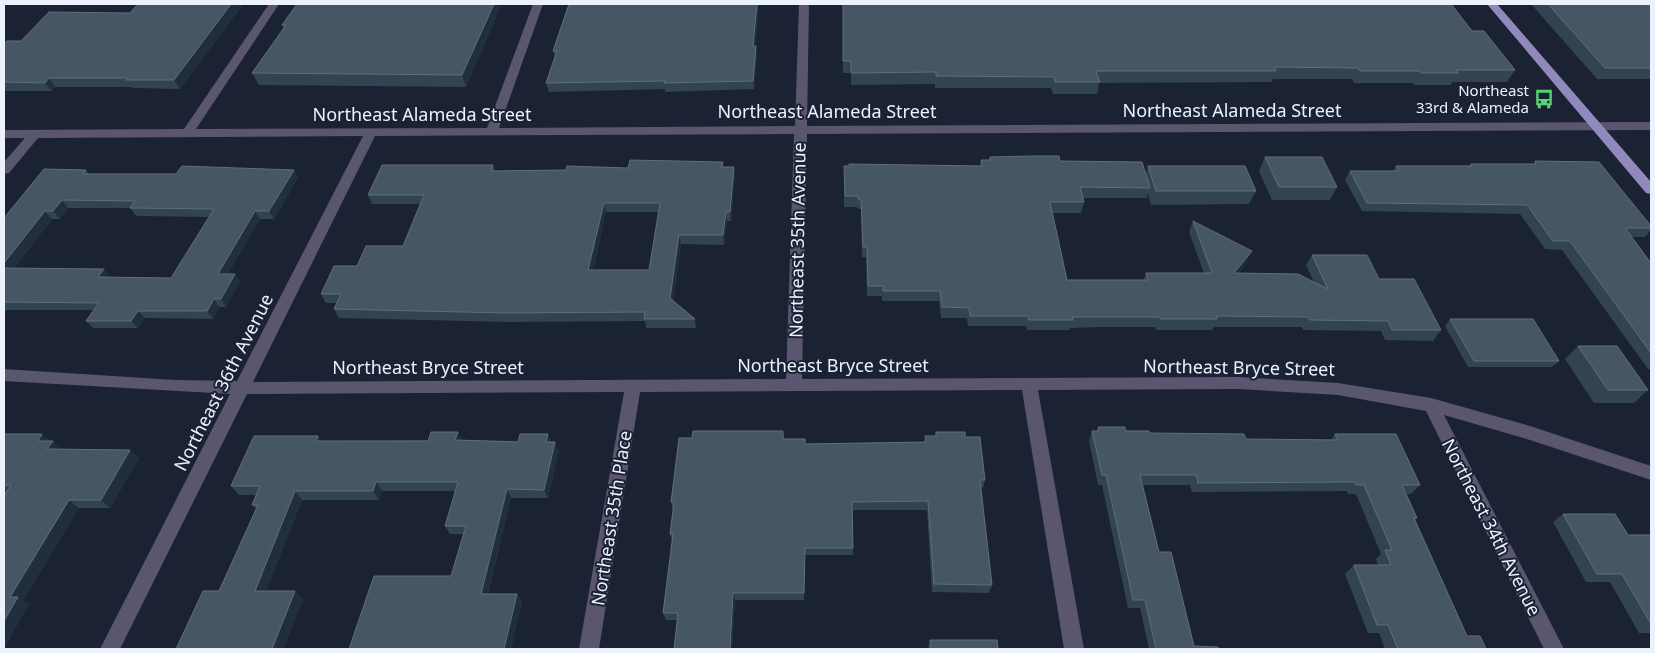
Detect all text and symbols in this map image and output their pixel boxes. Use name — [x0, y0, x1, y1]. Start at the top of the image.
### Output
place label: Northeast 33rd & Alameda — [1416, 80, 1530, 117]
bus stop icon: Northeast 33rd & Alameda — [1533, 88, 1555, 110]
street label: Northeast Alameda Street — [1122, 98, 1342, 122]
street label: Northeast Alameda Street — [717, 99, 937, 123]
street label: Northeast Alameda Street — [312, 102, 532, 126]
street label: Northeast 35th Avenue — [783, 142, 811, 338]
street label: Northeast 36th Avenue — [168, 289, 278, 475]
street label: Northeast Bryce Street — [737, 353, 929, 377]
street label: Northeast Bryce Street — [1143, 353, 1336, 381]
street label: Northeast Bryce Street — [332, 355, 524, 379]
street label: Northeast 35th Place — [585, 429, 637, 607]
street label: Northeast 34th Avenue — [1437, 434, 1547, 620]

